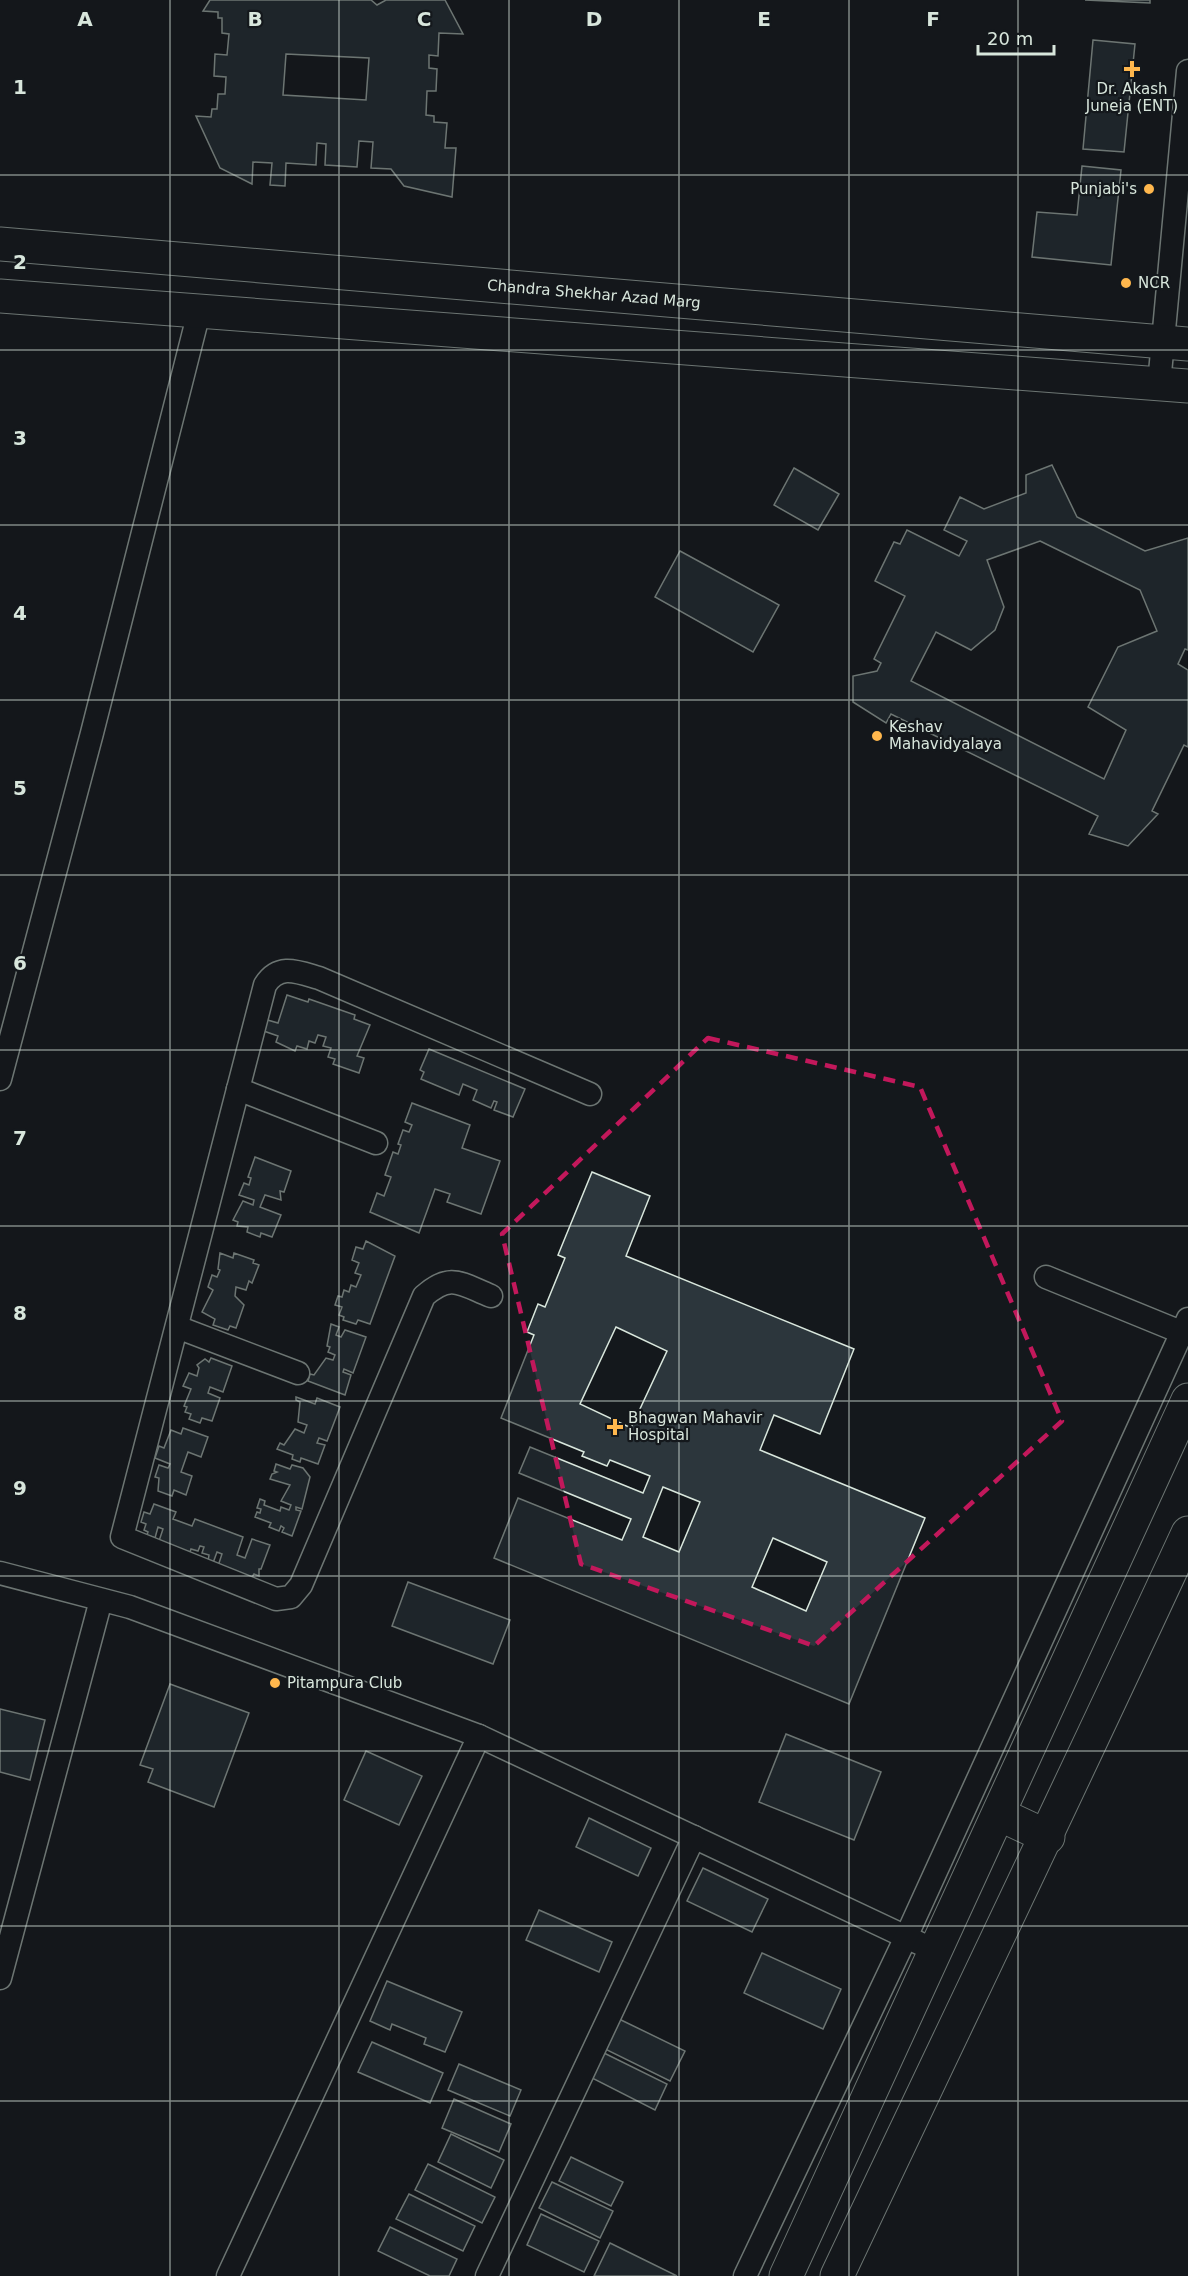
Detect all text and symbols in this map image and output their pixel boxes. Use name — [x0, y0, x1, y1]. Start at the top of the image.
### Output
text: A — [77, 7, 93, 31]
text: B — [247, 7, 263, 31]
text: C — [417, 7, 431, 31]
text: D — [586, 7, 602, 31]
text: E — [757, 7, 771, 31]
text: F — [926, 7, 940, 31]
scale bar — [978, 18, 1054, 56]
text: 20 m — [987, 28, 1033, 49]
marker: Dr. Akash Juneja (ENT) — [1123, 60, 1141, 78]
text: 1 — [13, 75, 27, 99]
place label: Dr. Akash Juneja (ENT) — [1085, 80, 1178, 115]
place label: Punjabi's — [1070, 180, 1137, 198]
marker: Punjabi's — [1142, 182, 1156, 196]
text: 2 — [13, 250, 27, 274]
place label: NCR — [1138, 274, 1170, 292]
street label: Chandra Shekhar Azad Marg — [486, 276, 701, 312]
marker: NCR — [1119, 276, 1133, 290]
text: 3 — [13, 426, 27, 450]
text: 4 — [13, 601, 27, 625]
place label: Keshav Mahavidyalaya — [889, 718, 1002, 753]
marker: Keshav Mahavidyalaya — [870, 729, 884, 743]
text: 5 — [13, 776, 27, 800]
text: 6 — [13, 951, 27, 975]
text: 7 — [13, 1126, 27, 1150]
text: 8 — [13, 1301, 27, 1325]
place label: Bhagwan Mahavir Hospital — [628, 1409, 763, 1444]
marker: Bhagwan Mahavir Hospital — [606, 1418, 624, 1436]
text: 9 — [13, 1476, 27, 1500]
place label: Pitampura Club — [287, 1674, 402, 1692]
marker: Pitampura Club — [268, 1676, 282, 1690]

